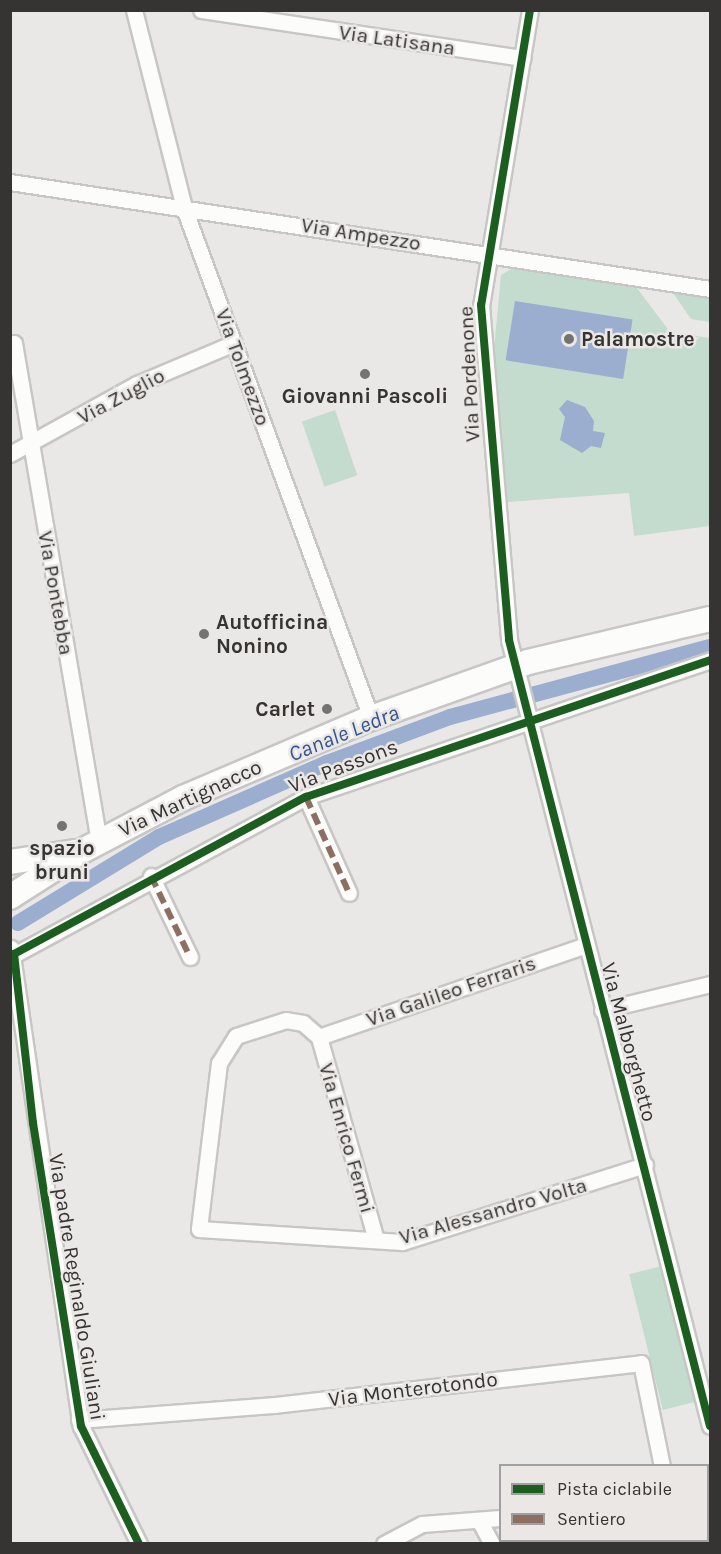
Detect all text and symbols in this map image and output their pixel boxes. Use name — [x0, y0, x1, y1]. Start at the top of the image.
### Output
street label: Via Latisana — [337, 19, 457, 61]
street label: Via Ampezzo — [299, 212, 423, 256]
street label: Via Tolmezzo — [210, 305, 276, 429]
street label: Via Pordenone — [453, 305, 485, 443]
place label: Palamostre — [581, 326, 695, 352]
marker: Palamostre — [562, 332, 576, 346]
street label: Via Zuglio — [73, 363, 169, 429]
marker: Giovanni Pascoli — [358, 367, 372, 381]
place label: Giovanni Pascoli — [282, 383, 448, 409]
street label: Via Pontebba — [33, 529, 79, 657]
place label: Autofficina Nonino — [216, 609, 328, 659]
marker: Autofficina Nonino — [197, 627, 211, 641]
place label: Carlet — [255, 696, 315, 722]
water label: Canale Ledra — [285, 700, 403, 768]
marker: Carlet — [320, 702, 334, 716]
street label: Via Passons — [285, 734, 401, 798]
street label: Via Martignacco — [114, 754, 266, 842]
marker: spazio bruni — [55, 819, 69, 833]
place label: spazio bruni — [29, 835, 95, 885]
street label: Via Galileo Ferraris — [363, 950, 539, 1032]
street label: Via Malborghetto — [596, 960, 662, 1124]
street label: Via Enrico Fermi — [314, 1060, 380, 1216]
street label: Via padre Reginaldo Giuliani — [43, 1152, 111, 1422]
street label: Via Alessandro Volta — [396, 1172, 590, 1250]
street label: Via Monterotondo — [327, 1366, 499, 1412]
legend — [499, 1464, 709, 1542]
text: Pista ciclabile — [557, 1478, 672, 1500]
text: Sentiero — [557, 1508, 626, 1530]

